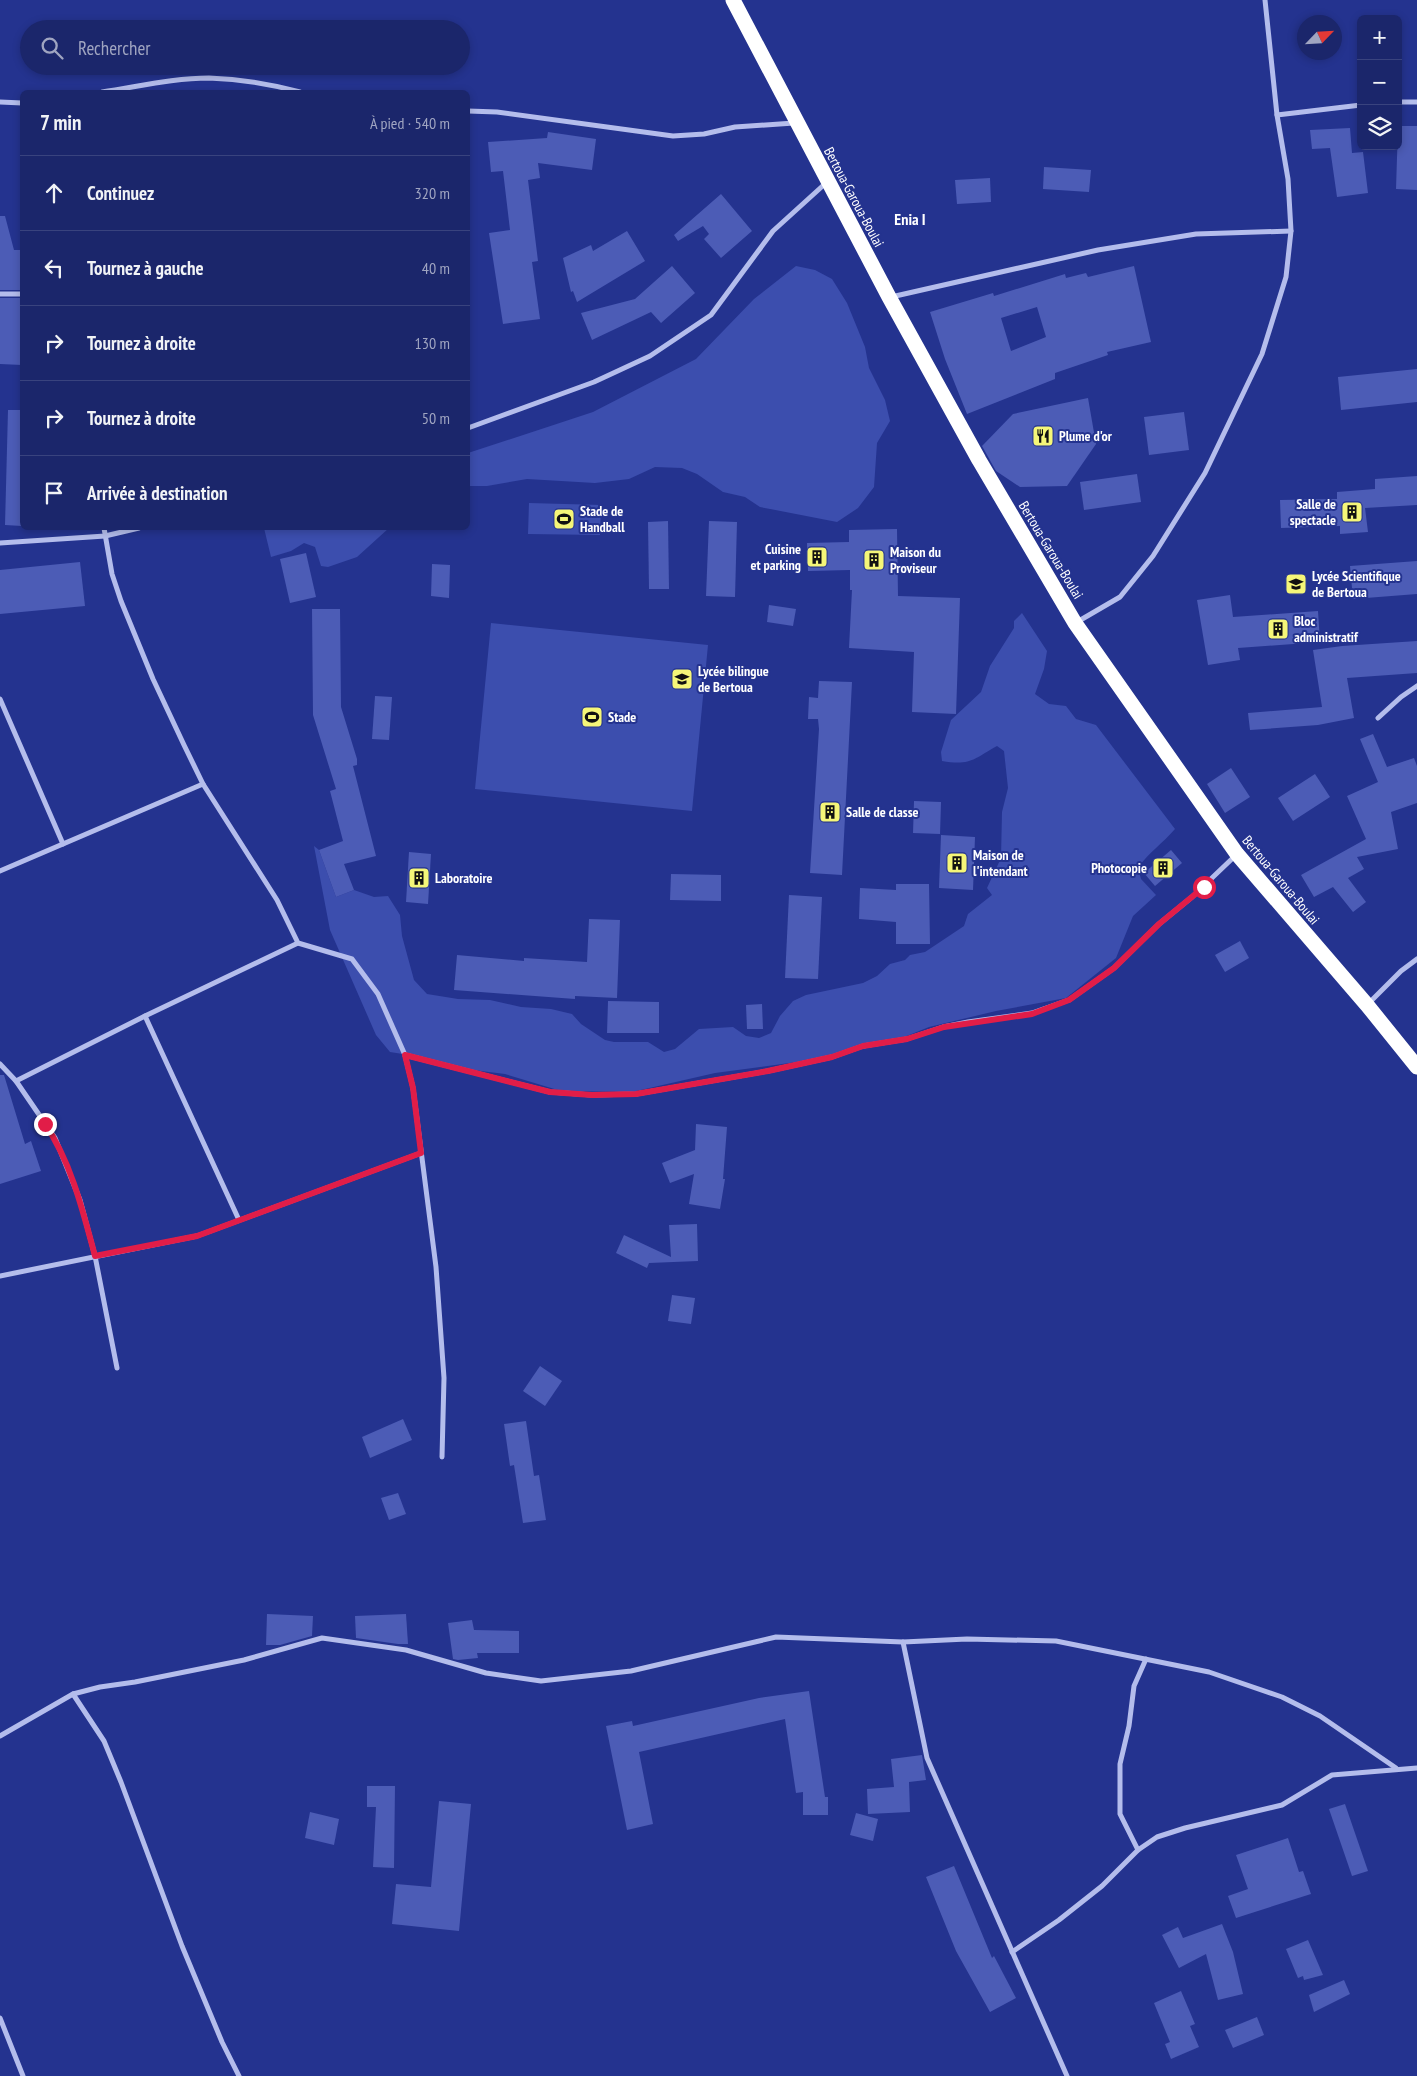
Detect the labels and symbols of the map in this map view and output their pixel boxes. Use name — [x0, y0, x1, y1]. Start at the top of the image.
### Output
north arrow — [1297, 15, 1342, 60]
street label: Bertoua-Garoua-Boulai — [820, 144, 888, 250]
district label: Enia I — [894, 209, 926, 229]
restaurant icon: Plume d'or — [1031, 424, 1055, 448]
place label: Plume d'or — [1059, 427, 1113, 445]
place label: Salle de spectacle — [1290, 495, 1336, 529]
street label: Bertoua-Garoua-Boulai — [1015, 498, 1087, 602]
building icon: Salle de spectacle — [1340, 500, 1364, 524]
place label: Stade de Handball — [580, 502, 625, 536]
sports icon: Stade de Handball — [552, 507, 576, 531]
place label: Cuisine et parking — [751, 540, 801, 574]
place label: Maison du Proviseur — [890, 543, 941, 577]
building icon: Cuisine et parking — [805, 545, 829, 569]
building icon: Maison du Proviseur — [862, 548, 886, 572]
place label: Lycée Scientifique de Bertoua — [1312, 567, 1401, 601]
school or university icon: Lycée Scientifique de Bertoua — [1284, 572, 1308, 596]
place label: Bloc administratif — [1294, 612, 1359, 646]
building icon: Bloc administratif — [1266, 617, 1290, 641]
place label: Lycée bilingue de Bertoua — [698, 662, 769, 696]
school or university icon: Lycée bilingue de Bertoua — [670, 667, 694, 691]
sports icon: Stade — [580, 705, 604, 729]
place label: Stade — [608, 708, 636, 726]
building icon: Salle de classe — [818, 800, 842, 824]
place label: Salle de classe — [846, 803, 919, 821]
street label: Bertoua-Garoua-Boulai — [1238, 832, 1324, 928]
place label: Maison de l'intendant — [973, 846, 1028, 880]
building icon: Maison de l'intendant — [945, 851, 969, 875]
building icon: Photocopie — [1151, 856, 1175, 880]
place label: Photocopie — [1091, 859, 1147, 877]
building icon: Laboratoire — [407, 866, 431, 890]
place label: Laboratoire — [435, 869, 493, 887]
route start — [1193, 876, 1216, 899]
route end — [34, 1113, 57, 1136]

